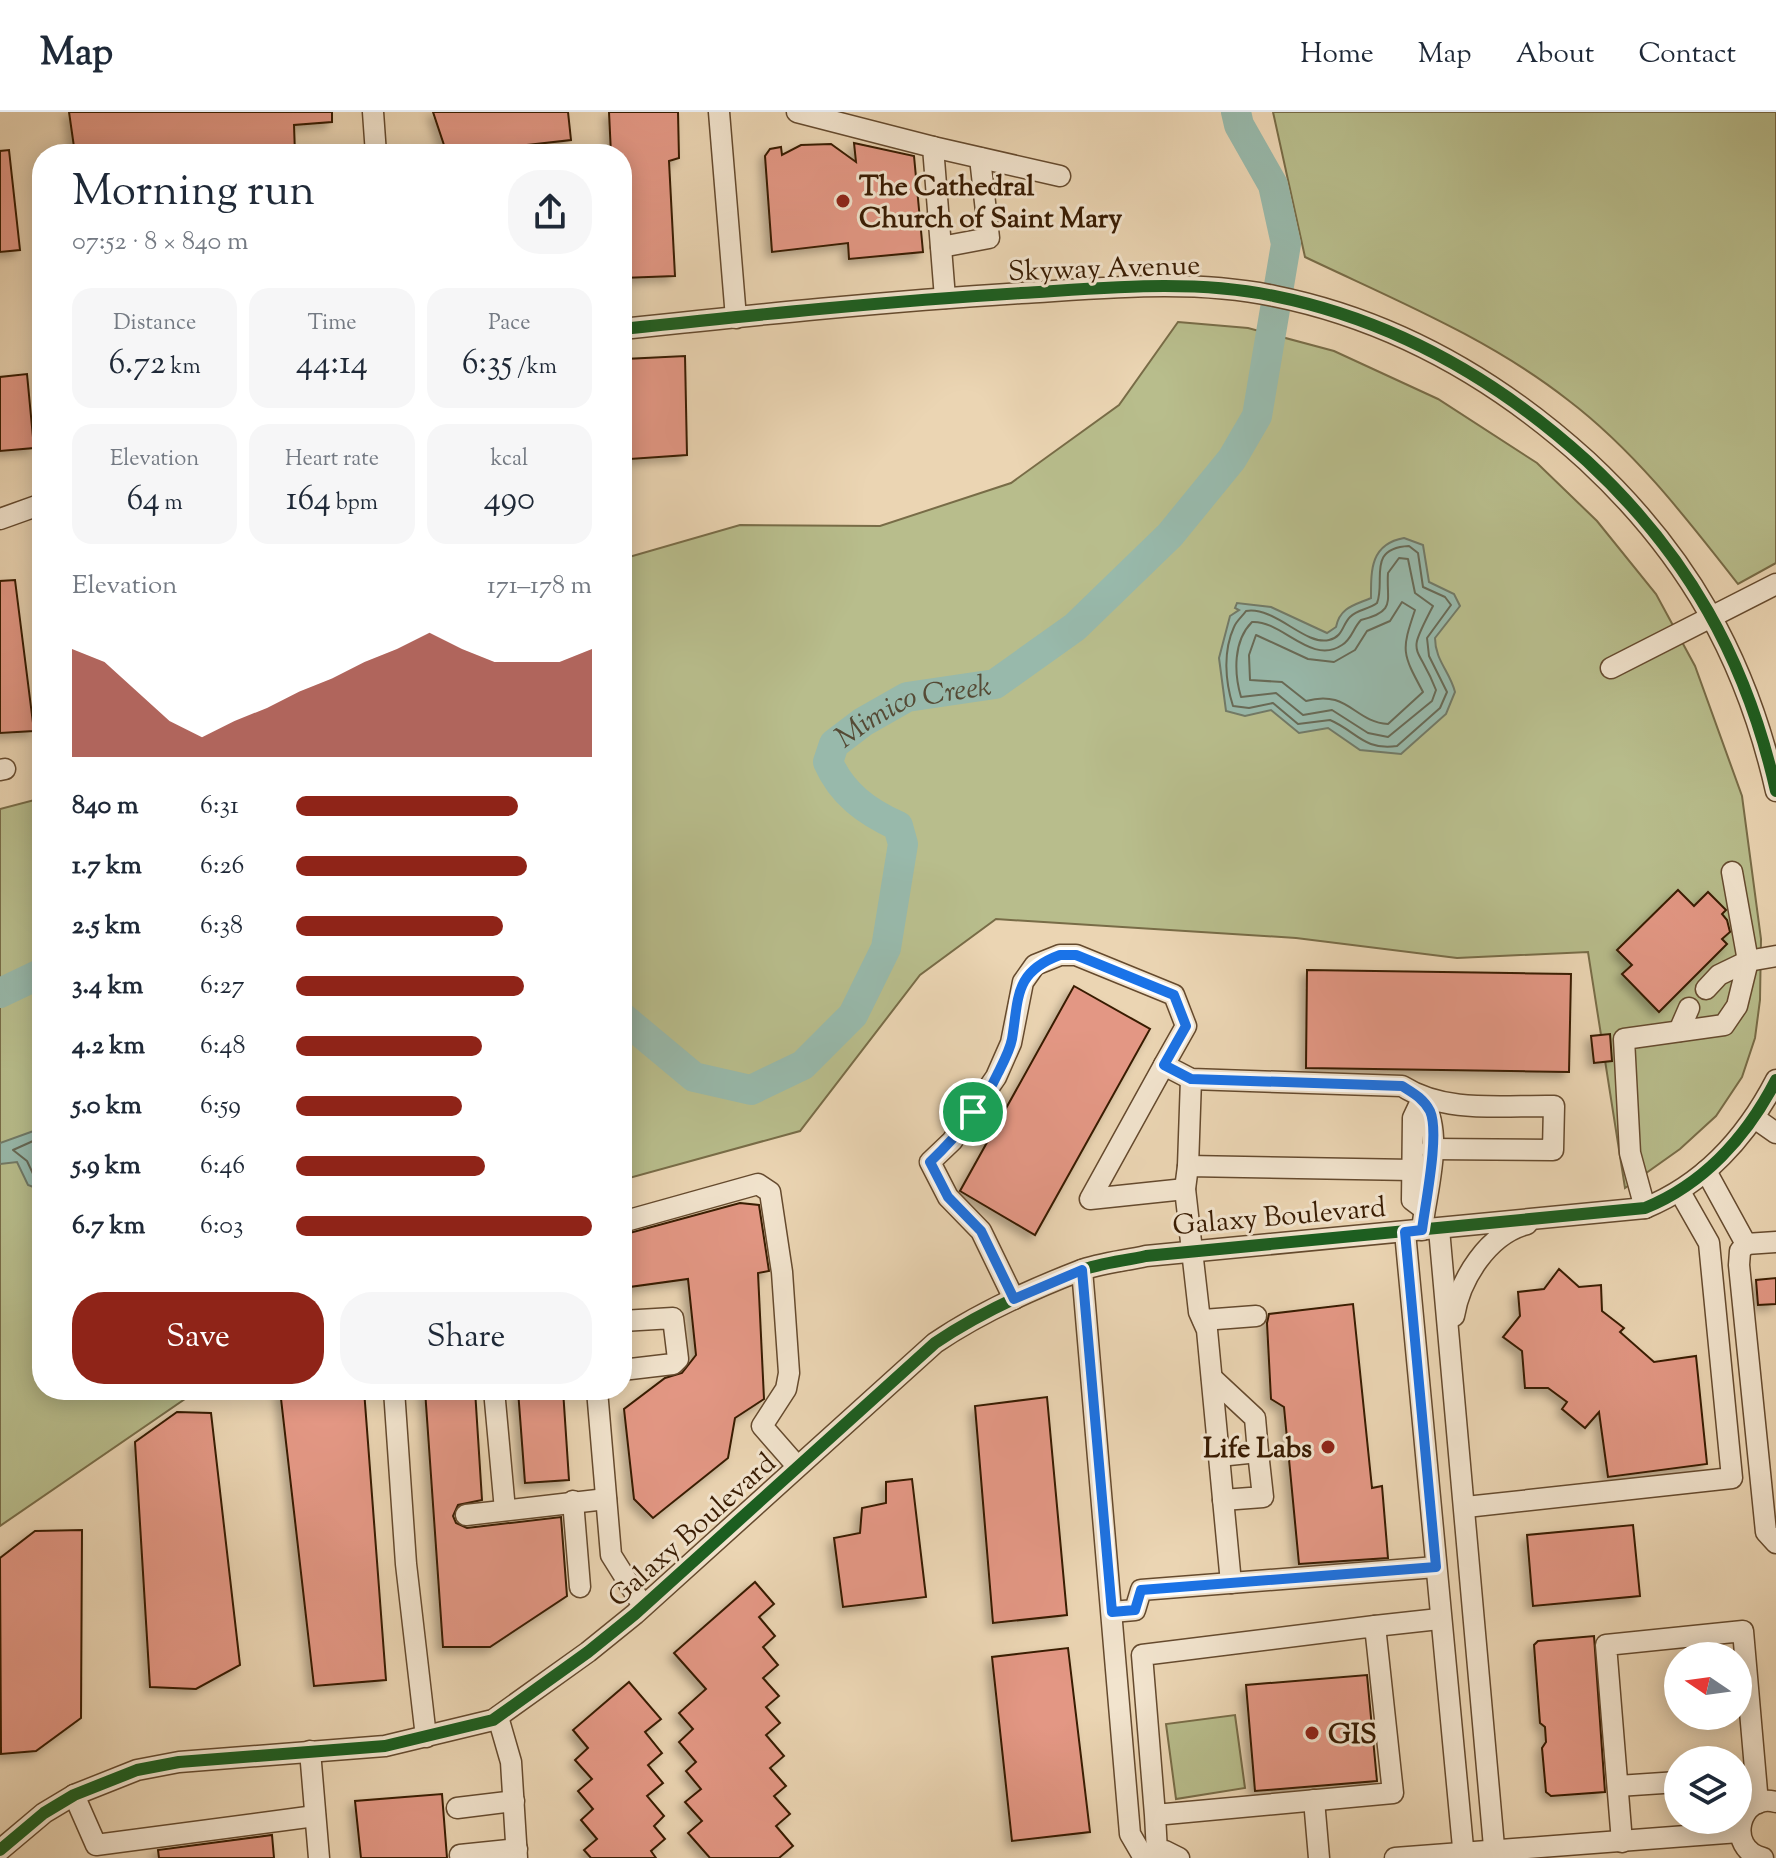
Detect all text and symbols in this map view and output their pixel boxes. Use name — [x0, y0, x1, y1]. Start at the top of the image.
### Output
text: Map — [40, 28, 113, 82]
text: Home — [1300, 35, 1374, 75]
text: Map — [1418, 35, 1472, 75]
text: About — [1516, 35, 1594, 75]
text: Contact — [1638, 35, 1736, 75]
text: Morning run — [72, 162, 315, 225]
place label: The Cathedral Church of Saint Mary — [859, 168, 1122, 240]
button: share — [508, 170, 592, 254]
marker: The Cathedral Church of Saint Mary — [834, 192, 852, 210]
text: 07:52 · 8 × 840 m — [72, 224, 248, 261]
street label: Skyway Avenue — [1007, 247, 1201, 293]
text: Distance — [113, 308, 196, 340]
text: Time — [308, 308, 356, 340]
text: Pace — [488, 308, 530, 340]
text: 6.72 — [109, 340, 166, 389]
text: 44:14 — [296, 340, 368, 389]
text: 6:35 — [462, 340, 512, 389]
text: km — [166, 352, 201, 384]
text: /km — [512, 352, 557, 384]
text: Elevation — [110, 444, 199, 476]
text: Heart rate — [285, 444, 379, 476]
text: kcal — [490, 444, 528, 476]
text: 64 — [127, 476, 160, 525]
text: 164 — [286, 476, 331, 525]
text: 490 — [484, 476, 535, 525]
text: m — [160, 488, 183, 520]
text: bpm — [331, 488, 378, 520]
text: Elevation — [72, 568, 177, 605]
text: 171–178 m — [487, 568, 592, 605]
water label: Mimico Creek — [827, 666, 994, 760]
text: 840 m — [72, 788, 138, 825]
text: 6:31 — [200, 788, 239, 825]
text: 1.7 km — [72, 848, 142, 885]
text: 6:26 — [200, 848, 245, 885]
text: 2.5 km — [72, 908, 141, 945]
text: 6:38 — [200, 908, 243, 945]
text: 3.4 km — [72, 968, 143, 1005]
text: 6:27 — [200, 968, 245, 1005]
text: 4.2 km — [72, 1028, 145, 1065]
text: 6:48 — [200, 1028, 246, 1065]
pin — [939, 1078, 1007, 1146]
text: 5.0 km — [72, 1088, 142, 1125]
text: 6:59 — [200, 1088, 241, 1125]
icon: arrive — [951, 1090, 995, 1134]
text: 5.9 km — [72, 1148, 141, 1185]
text: 6:46 — [200, 1148, 245, 1185]
street label: Galaxy Boulevard — [1171, 1189, 1388, 1247]
text: 6.7 km — [72, 1208, 145, 1245]
text: 6:03 — [200, 1208, 243, 1245]
button: Save — [72, 1292, 324, 1384]
button: Share — [340, 1292, 592, 1384]
place label: Life Labs — [1203, 1430, 1312, 1470]
marker: Life Labs — [1319, 1438, 1337, 1456]
street label: Galaxy Boulevard — [600, 1445, 786, 1618]
north arrow — [1664, 1642, 1752, 1730]
map controls — [1664, 1642, 1752, 1834]
place label: GIS — [1328, 1716, 1377, 1756]
marker: GIS — [1303, 1724, 1321, 1742]
button: layers — [1664, 1746, 1752, 1834]

